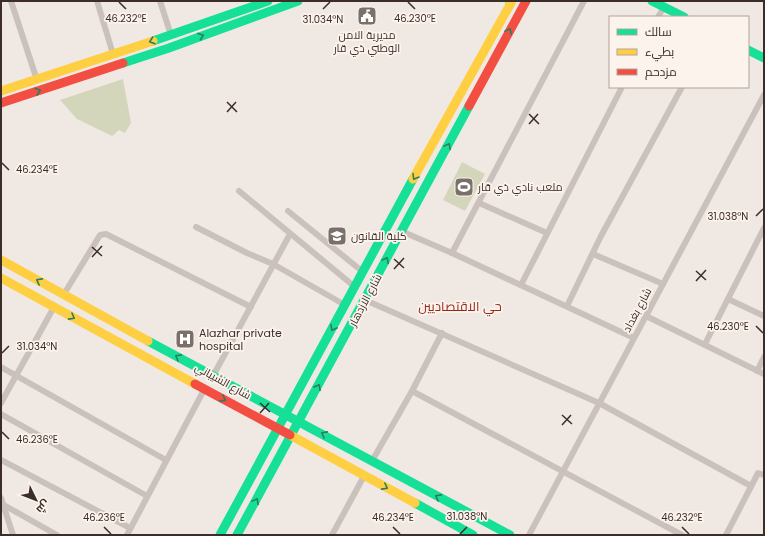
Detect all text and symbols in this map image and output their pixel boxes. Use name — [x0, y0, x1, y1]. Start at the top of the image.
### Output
public building icon: مديرية الامن الوطني ذي قار — [356, 5, 378, 27]
text: 46.232°E — [105, 11, 147, 26]
text: 46.230°E — [394, 11, 436, 26]
text: 31.034°N — [303, 12, 343, 27]
legend — [609, 16, 749, 88]
text: سالك — [645, 23, 672, 40]
place label: مديرية الامن الوطني ذي قار — [333, 27, 400, 57]
one-way arrow — [505, 28, 512, 35]
one-way arrow — [198, 33, 205, 41]
one-way arrow — [148, 37, 155, 45]
text: بطيء — [645, 43, 674, 62]
text: مزدحم — [645, 63, 677, 80]
one-way arrow — [34, 87, 41, 96]
one-way arrow — [443, 143, 451, 150]
text: 46.234°E — [16, 162, 58, 177]
one-way arrow — [412, 173, 419, 180]
sports icon: ملعب نادي ذي قار — [453, 176, 475, 198]
place label: ملعب نادي ذي قار — [477, 179, 563, 196]
text: 31.038°N — [708, 209, 748, 224]
school or university icon: كلية القانون — [326, 225, 348, 247]
place label: كلية القانون — [351, 228, 407, 244]
one-way arrow — [381, 257, 389, 264]
street label: شارع الازدهار — [344, 271, 386, 330]
one-way arrow — [36, 278, 44, 286]
street label: شارع بغداد — [619, 285, 655, 335]
district label: حي الاقتصاديين — [418, 297, 502, 317]
one-way arrow — [68, 312, 75, 319]
text: 46.230°E — [707, 319, 749, 334]
one-way arrow — [330, 324, 337, 331]
place label: Alazhar private hospital — [199, 325, 282, 354]
hospital icon: Alazhar private hospital — [174, 328, 196, 350]
text: 31.034°N — [17, 339, 57, 354]
one-way arrow — [175, 354, 182, 361]
street label: شارع الشيباني — [191, 359, 254, 404]
one-way arrow — [313, 384, 320, 391]
one-way arrow — [219, 394, 226, 401]
text: 46.236°E — [16, 432, 58, 447]
one-way arrow — [321, 432, 328, 439]
north arrow — [16, 480, 56, 520]
one-way arrow — [381, 483, 389, 490]
one-way arrow — [435, 494, 442, 501]
text: ش — [33, 496, 54, 517]
one-way arrow — [251, 497, 259, 505]
text: 31.038°N — [447, 509, 487, 524]
text: 46.236°E — [83, 510, 125, 525]
text: 46.234°E — [372, 510, 414, 525]
text: 46.232°E — [661, 510, 703, 525]

